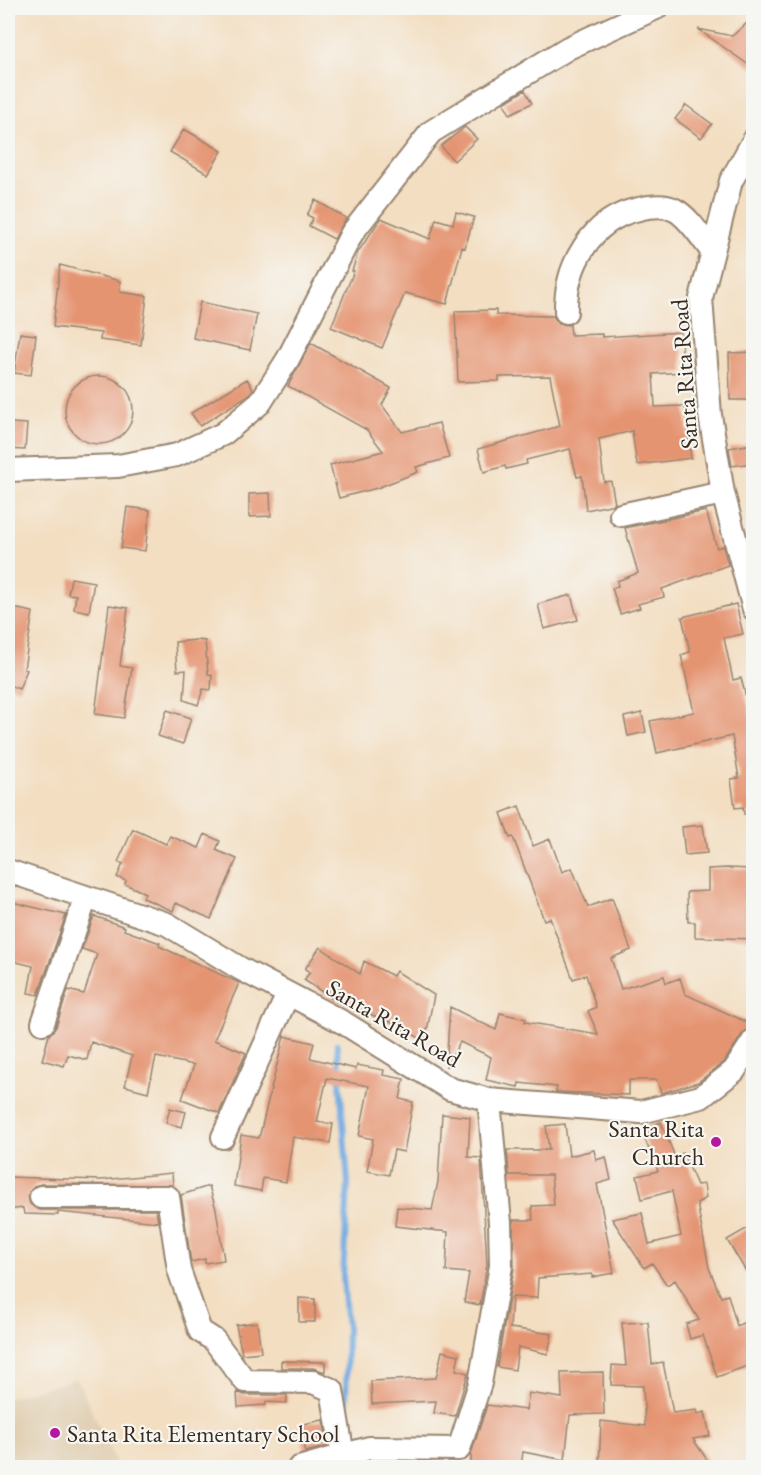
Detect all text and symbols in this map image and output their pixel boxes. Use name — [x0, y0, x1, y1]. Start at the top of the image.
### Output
street label: Santa Rita Road — [663, 297, 705, 450]
street label: Santa Rita Road — [321, 972, 468, 1074]
place label: Santa Rita Church — [609, 1113, 704, 1172]
marker: Santa Rita Church — [709, 1135, 723, 1149]
place label: Santa Rita Elementary School — [67, 1418, 340, 1449]
marker: Santa Rita Elementary School — [48, 1426, 62, 1440]

